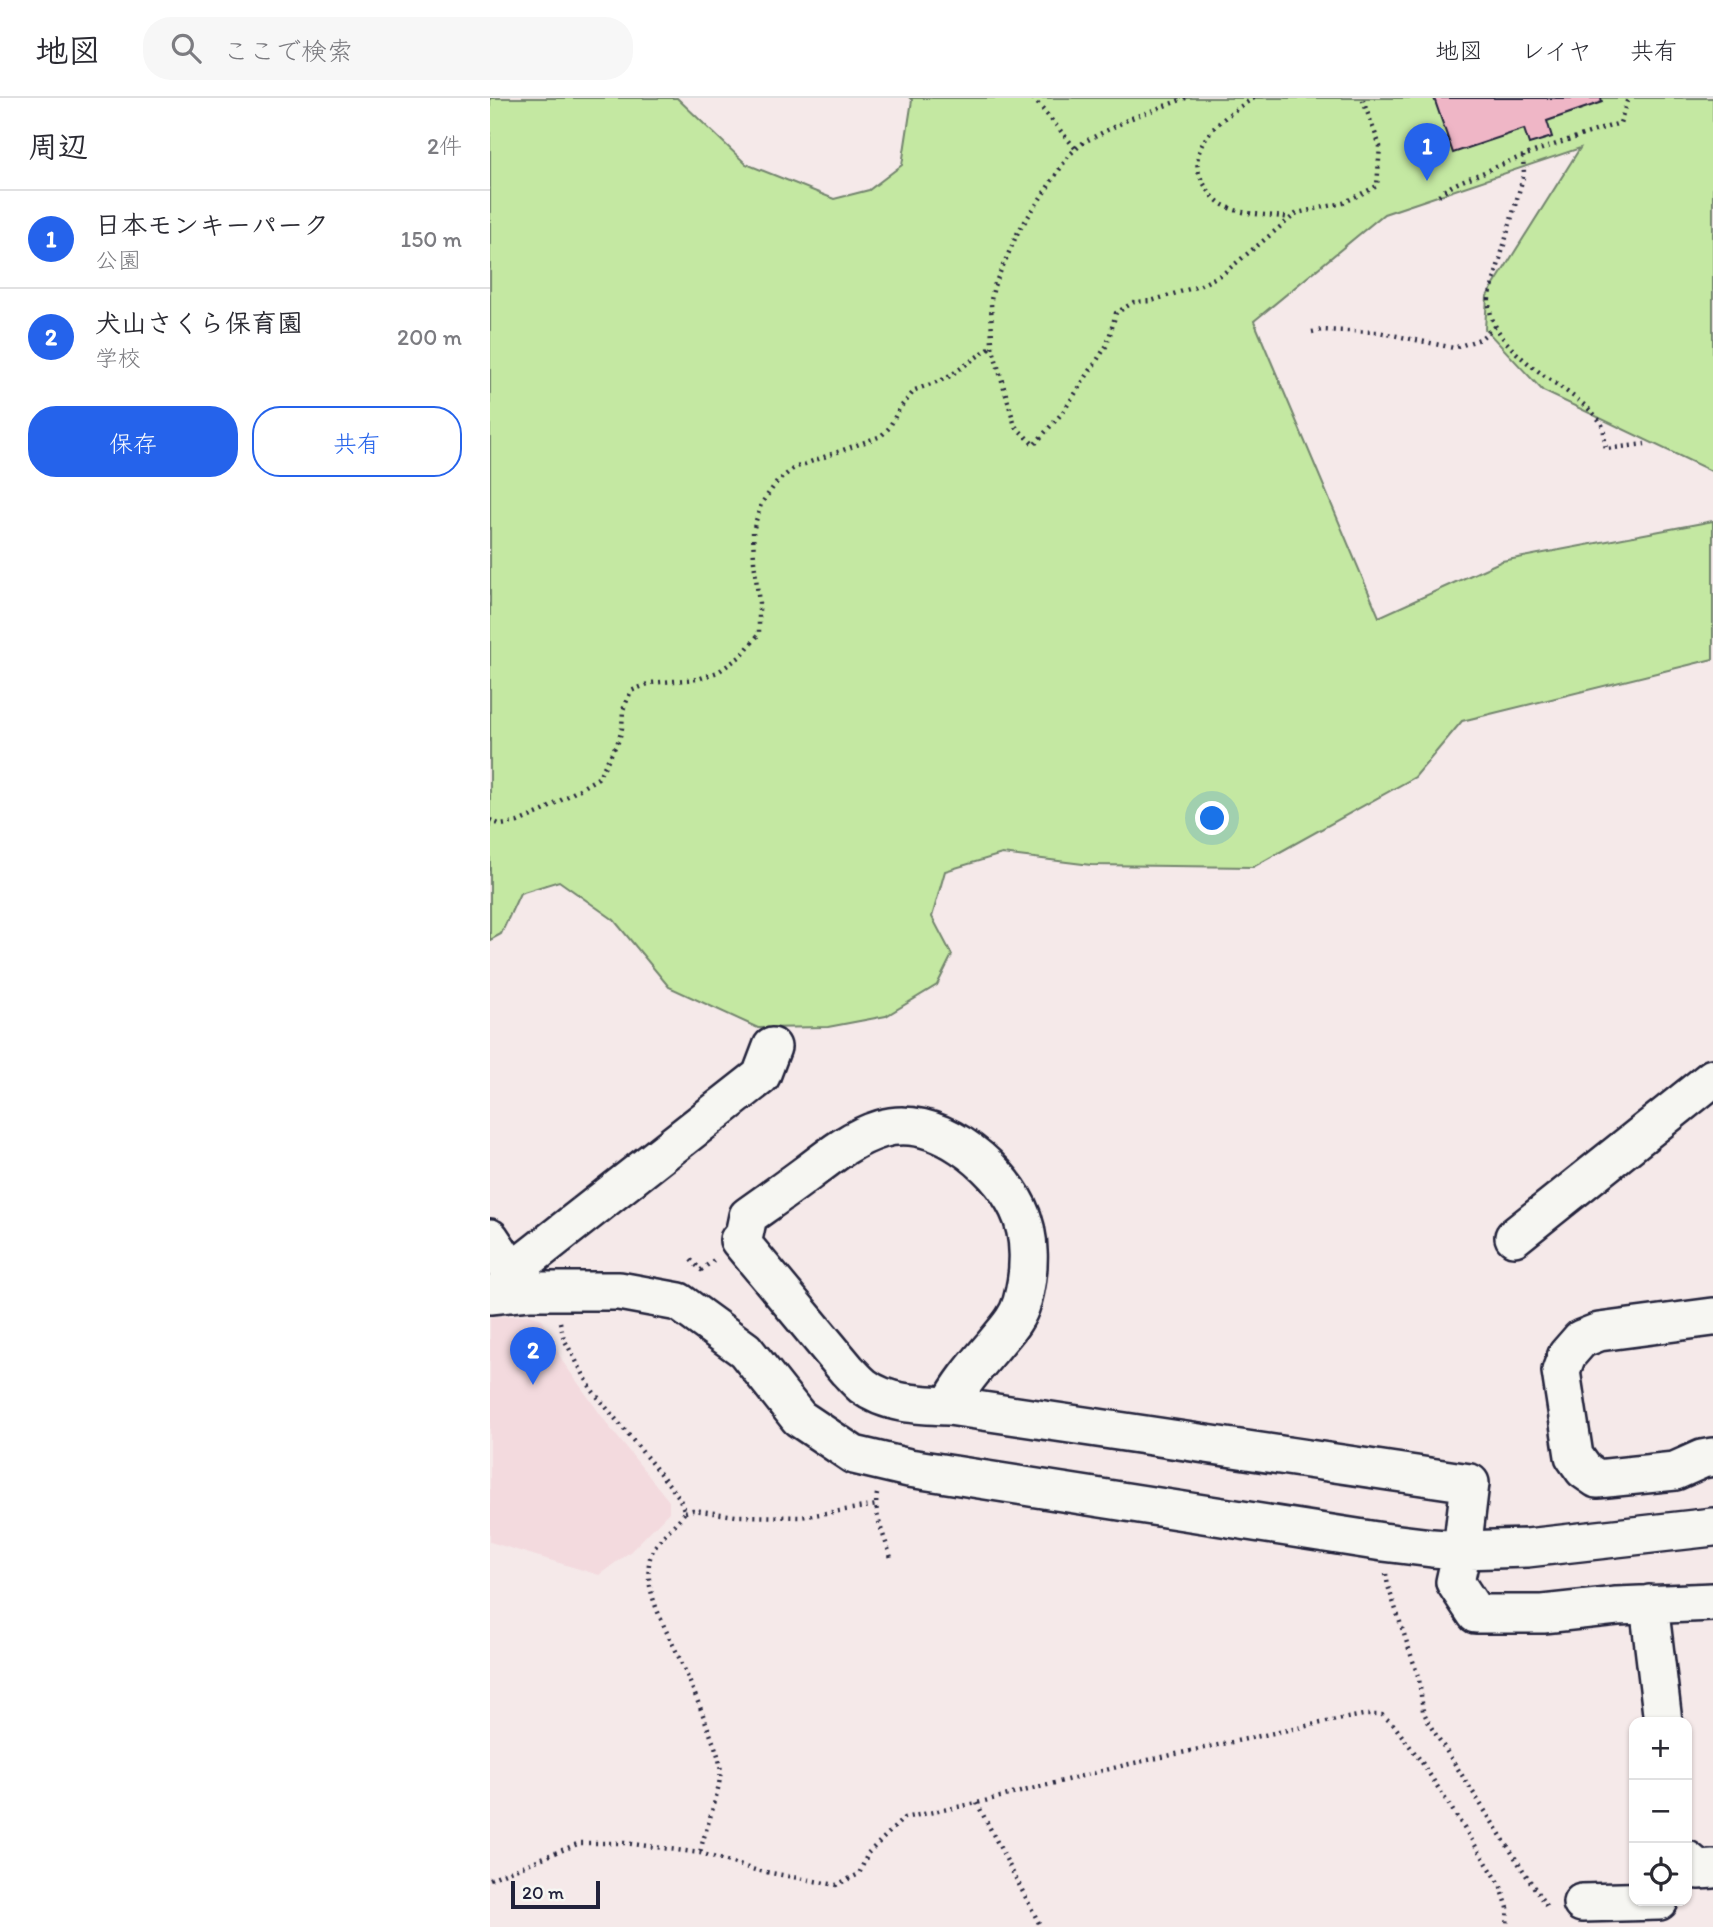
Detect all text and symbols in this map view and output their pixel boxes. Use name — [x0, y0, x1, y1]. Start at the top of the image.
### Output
search box — [143, 17, 633, 80]
icon: search — [167, 29, 205, 67]
text: 地図 — [35, 31, 101, 70]
text: ここで検索 — [223, 35, 353, 67]
text: 地図 — [1435, 36, 1483, 65]
text: レイヤ — [1521, 36, 1592, 65]
text: 共有 — [1630, 36, 1678, 65]
pin: 1 — [1404, 123, 1450, 181]
text: 周辺 — [28, 128, 88, 165]
text: 2件 — [427, 132, 462, 160]
text: 日本モンキーパーク — [95, 209, 329, 241]
text: 1 — [46, 225, 56, 253]
text: 150 m — [401, 225, 462, 253]
text: 公園 — [95, 246, 141, 274]
text: 犬山さくら保育園 — [95, 307, 303, 339]
text: 2 — [45, 323, 57, 351]
text: 200 m — [397, 323, 462, 351]
text: 学校 — [95, 344, 141, 372]
button: 保存 — [28, 406, 238, 477]
button: 共有 — [252, 406, 462, 477]
your location — [1195, 801, 1229, 835]
pin: 2 — [510, 1327, 556, 1385]
map controls — [1629, 1717, 1692, 1906]
button: + — [1629, 1717, 1692, 1780]
button: − — [1629, 1780, 1692, 1843]
button: locate — [1629, 1843, 1692, 1906]
scale bar — [511, 1878, 600, 1910]
text: 20 m — [522, 1881, 564, 1904]

